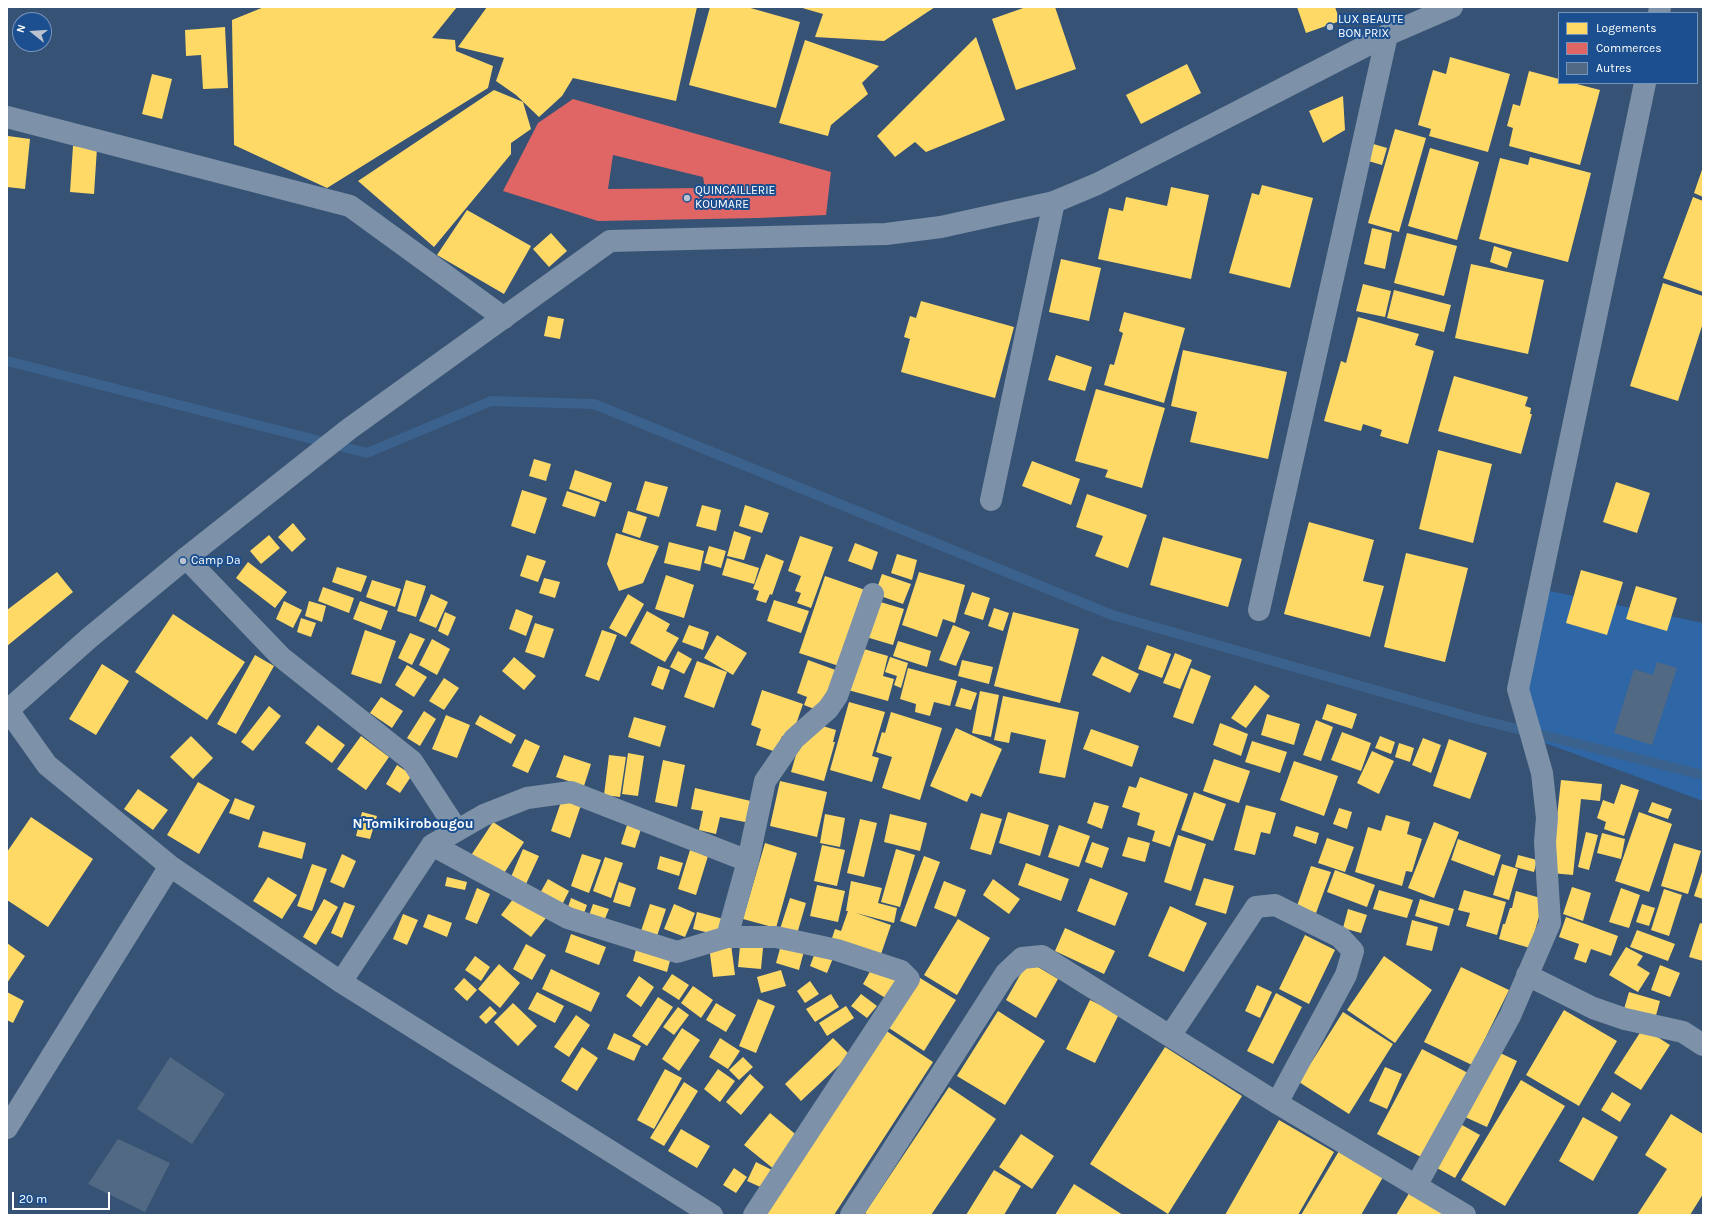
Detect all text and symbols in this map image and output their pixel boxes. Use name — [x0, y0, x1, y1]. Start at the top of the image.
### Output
north arrow — [12, 12, 52, 52]
legend — [1558, 12, 1698, 84]
place label: LUX BEAUTE BON PRIX — [1338, 13, 1404, 41]
text: Logements — [1596, 21, 1657, 35]
marker: LUX BEAUTE BON PRIX — [1325, 22, 1335, 32]
text: N — [14, 23, 28, 34]
text: Commerces — [1596, 41, 1662, 55]
text: Autres — [1596, 61, 1631, 75]
place label: QUINCAILLERIE KOUMARE — [695, 184, 775, 212]
marker: QUINCAILLERIE KOUMARE — [682, 193, 692, 203]
place label: Camp Da — [191, 554, 241, 568]
marker: Camp Da — [178, 556, 188, 566]
district label: N'Tomikirobougou — [353, 816, 473, 832]
scale bar — [14, 1184, 112, 1210]
text: 20 m — [19, 1192, 47, 1206]

